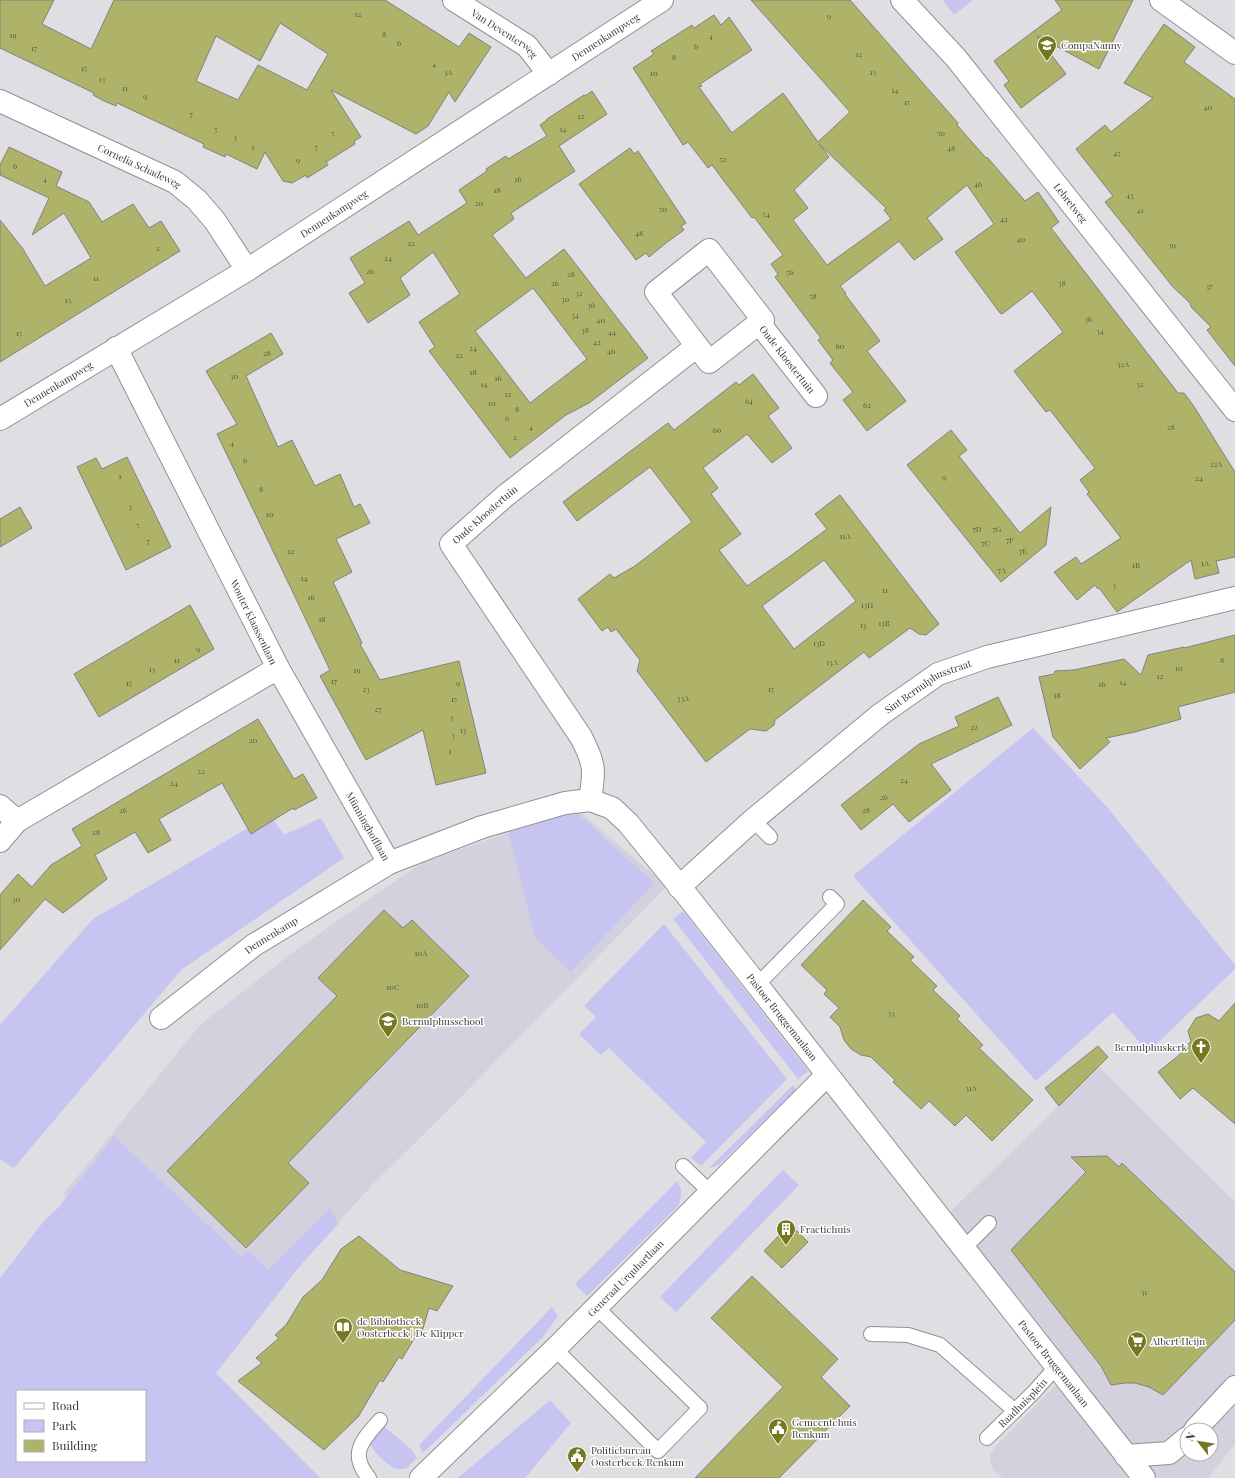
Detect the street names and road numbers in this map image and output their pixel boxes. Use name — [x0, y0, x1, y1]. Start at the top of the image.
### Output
street label: Van Deventerweg — [468, 5, 542, 62]
street label: Dennenkampweg — [569, 9, 643, 64]
street label: Cornelia Schadeweg — [96, 140, 185, 192]
street label: Lebretweg — [1051, 180, 1091, 226]
street label: Dennenkampweg — [297, 186, 371, 241]
street label: Oude Kloostertuin — [756, 322, 818, 396]
street label: Dennenkampweg — [21, 357, 96, 410]
street label: Oude Kloostertuin — [449, 482, 520, 547]
street label: Wouter Klaassenlaan — [227, 576, 281, 667]
street label: Sint Bernulphusstraat — [882, 656, 973, 716]
street label: Münninghofflaan — [343, 789, 393, 863]
street label: Dennenkamp — [241, 913, 301, 957]
street label: Pastoor Bruggemanlaan — [744, 971, 821, 1064]
street label: Generaal Urquhartlaan — [584, 1237, 667, 1320]
street label: Pastoor Bruggemanlaan — [1015, 1317, 1093, 1410]
street label: Raadhuisplein — [995, 1375, 1050, 1430]

